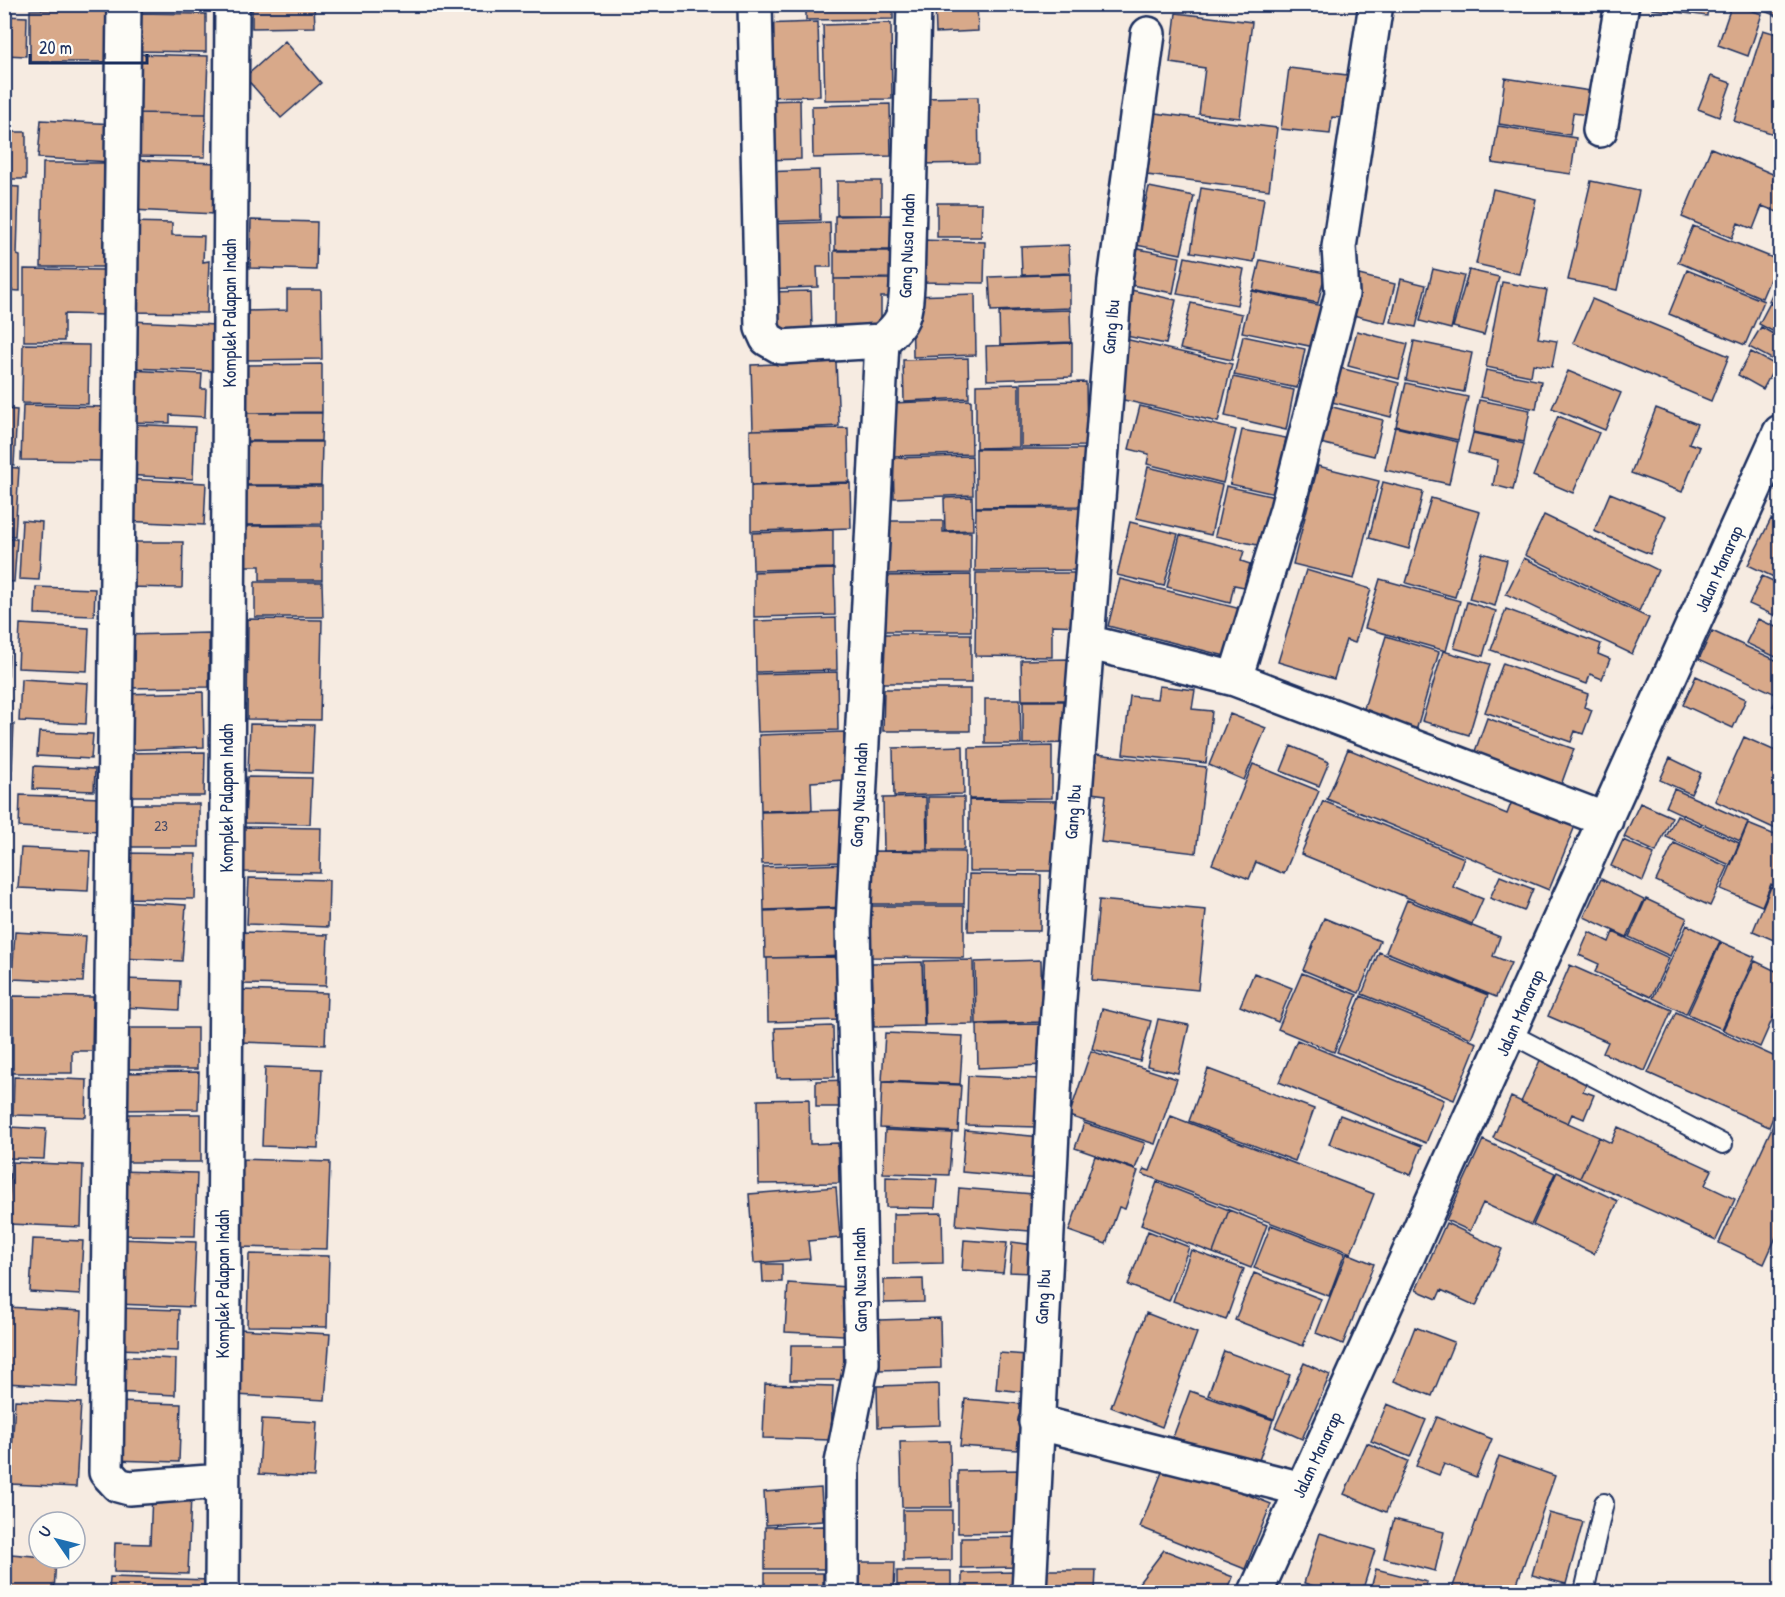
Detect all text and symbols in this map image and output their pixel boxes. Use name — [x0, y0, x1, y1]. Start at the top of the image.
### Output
scale bar — [30, 27, 147, 65]
text: 20 m — [39, 35, 72, 60]
street label: Gang Nusa Indah — [892, 193, 921, 299]
street label: Komplek Palapan Indah — [217, 238, 242, 387]
street label: Gang Ibu — [1096, 299, 1125, 355]
street label: Jalan Manarap — [1688, 521, 1749, 616]
street label: Komplek Palapan Indah — [214, 723, 239, 872]
street label: Gang Nusa Indah — [843, 742, 874, 848]
street label: Gang Ibu — [1058, 784, 1087, 840]
house number: 23 — [154, 815, 168, 836]
street label: Jalan Manarap — [1489, 965, 1550, 1060]
street label: Komplek Palapan Indah — [210, 1209, 235, 1358]
street label: Gang Nusa Indah — [846, 1227, 873, 1333]
street label: Gang Ibu — [1029, 1269, 1056, 1325]
street label: Jalan Manarap — [1286, 1407, 1348, 1502]
north arrow — [27, 1510, 87, 1570]
text: U — [33, 1521, 56, 1541]

